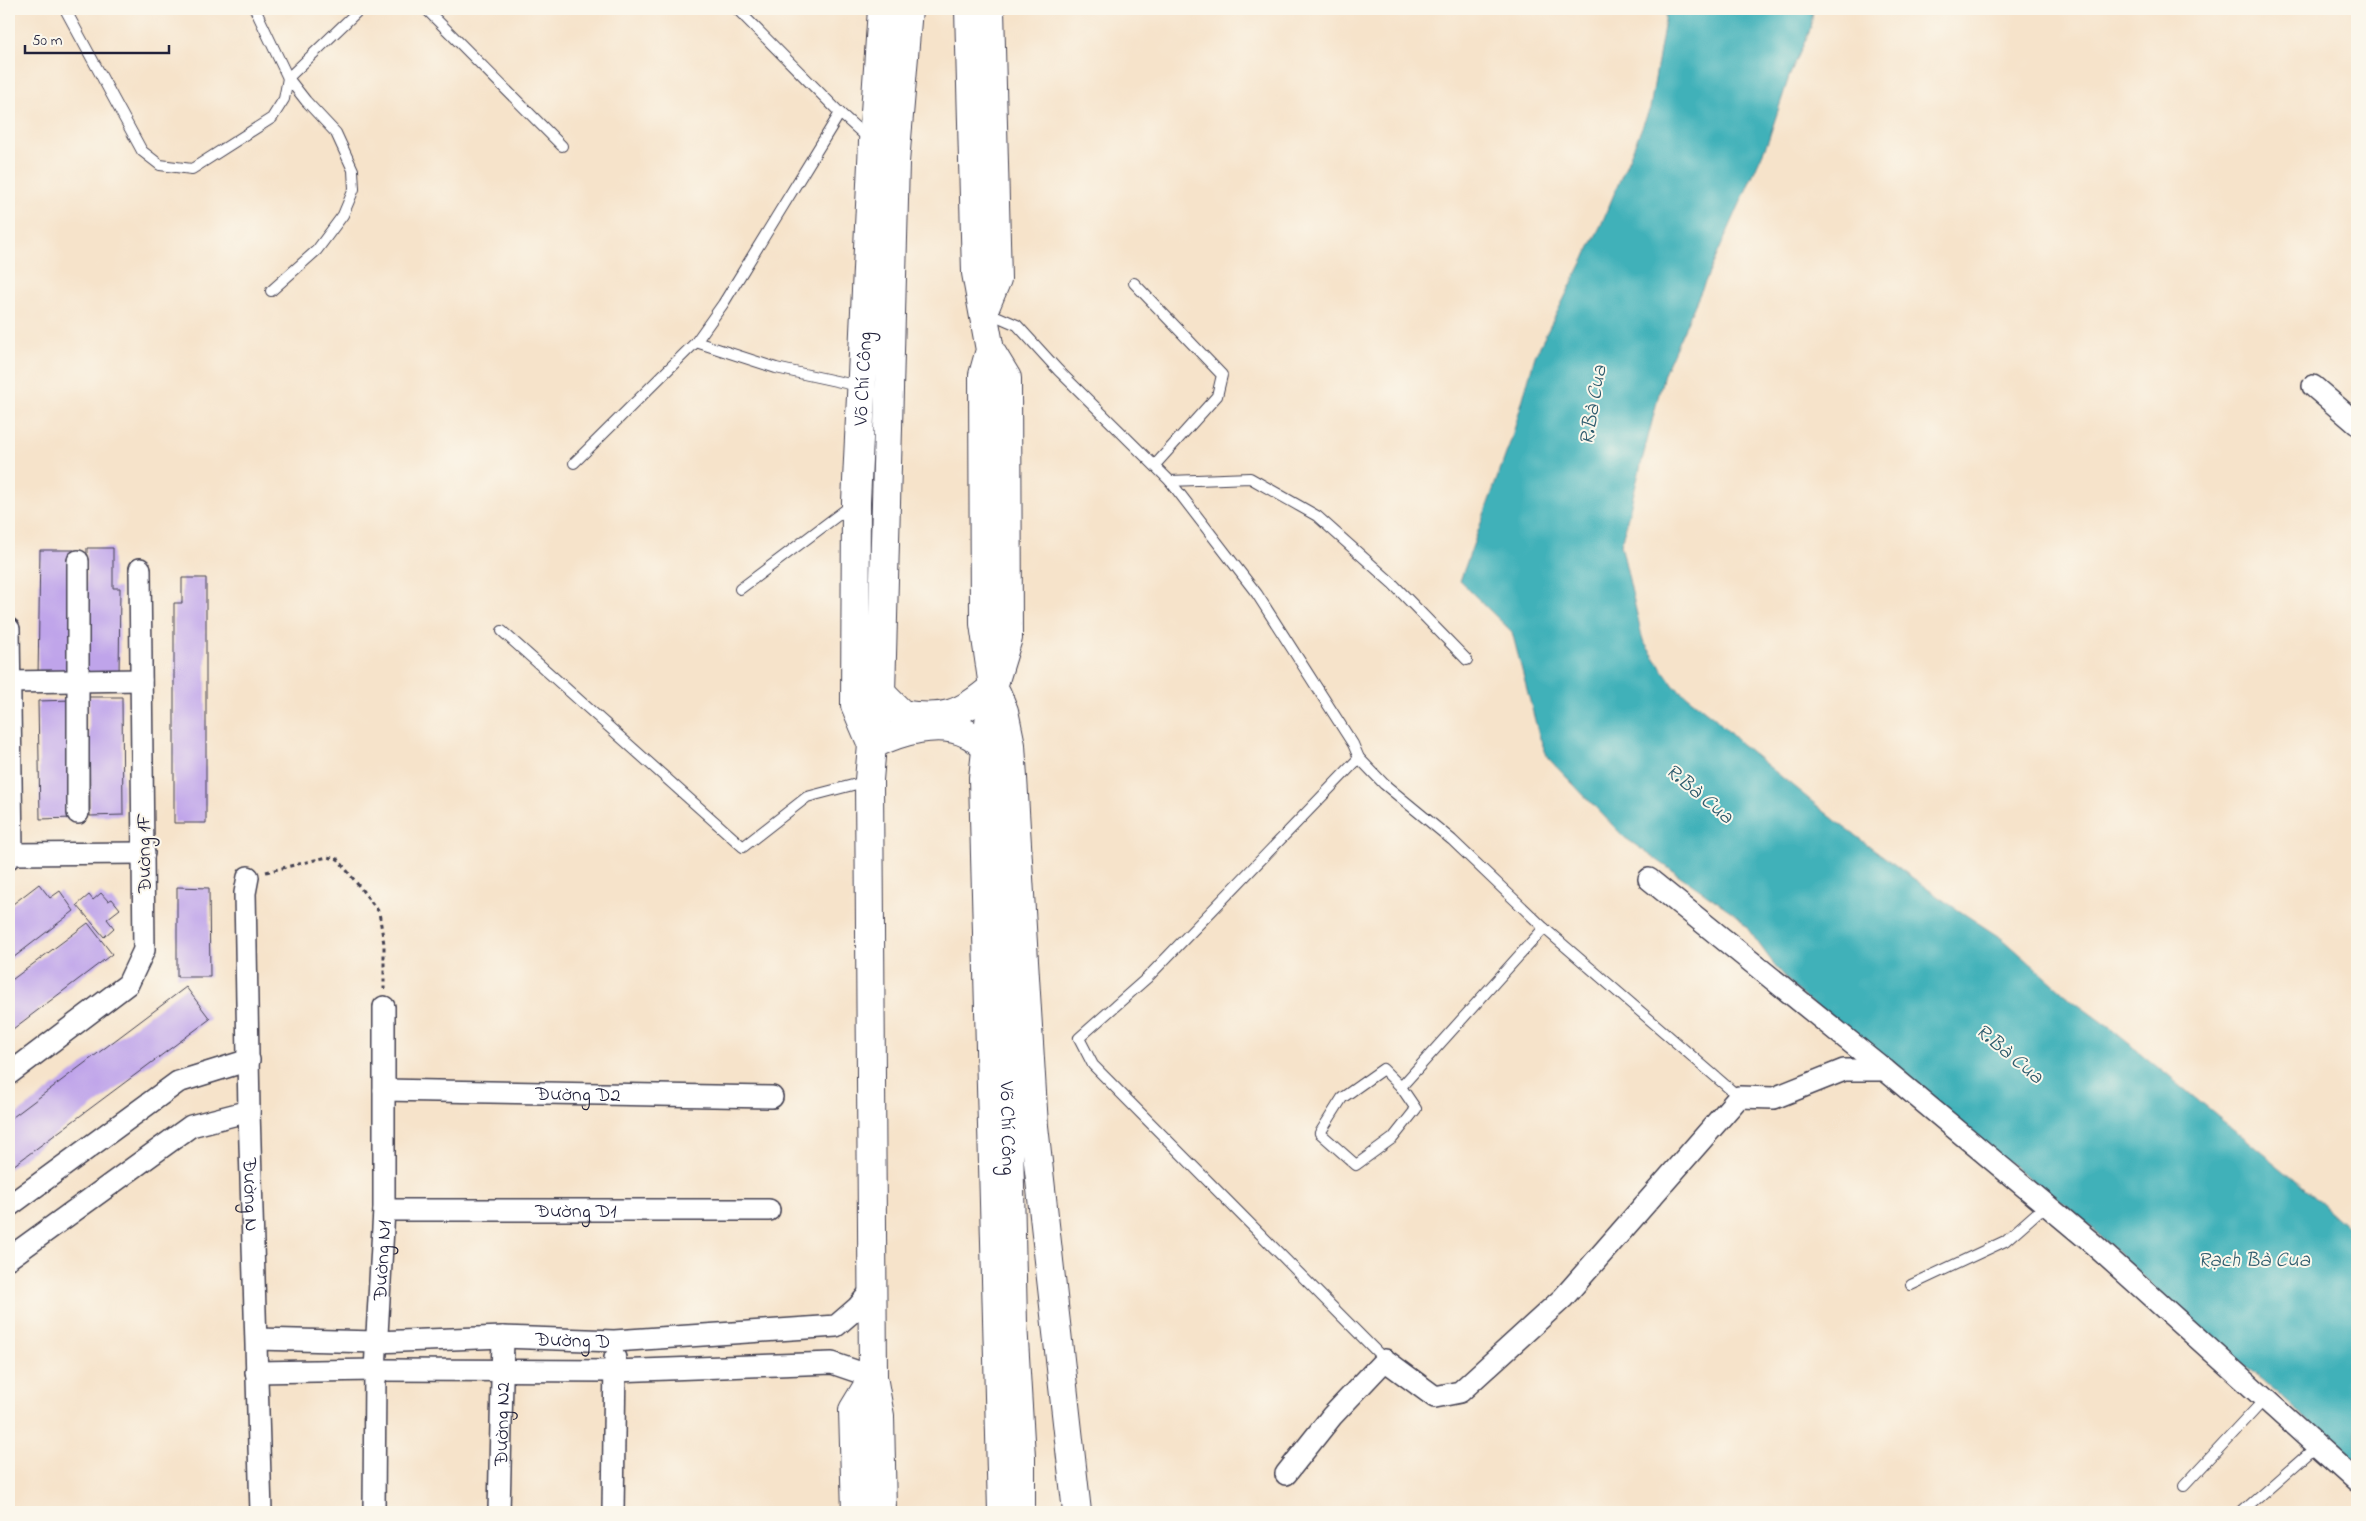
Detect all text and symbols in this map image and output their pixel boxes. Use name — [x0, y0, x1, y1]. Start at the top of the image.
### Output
scale bar — [25, 22, 169, 54]
text: 50 m — [32, 30, 63, 52]
street label: Võ Chí Công — [848, 331, 882, 427]
water label: R.Bà Cua — [1572, 362, 1616, 448]
water label: R.Bà Cua — [1658, 757, 1740, 832]
street label: Đường 1F — [130, 813, 162, 894]
water label: R.Bà Cua — [1968, 1017, 2050, 1092]
street label: Võ Chí Công — [991, 1080, 1022, 1176]
street label: Đường D2 — [534, 1081, 621, 1112]
street label: Đường N — [233, 1156, 265, 1232]
street label: Đường D1 — [534, 1198, 617, 1228]
street label: Đường N1 — [367, 1219, 400, 1302]
water label: Rạch Bà Cua — [2198, 1246, 2311, 1276]
street label: Đường D — [534, 1326, 611, 1358]
street label: Đường N2 — [488, 1382, 519, 1467]

